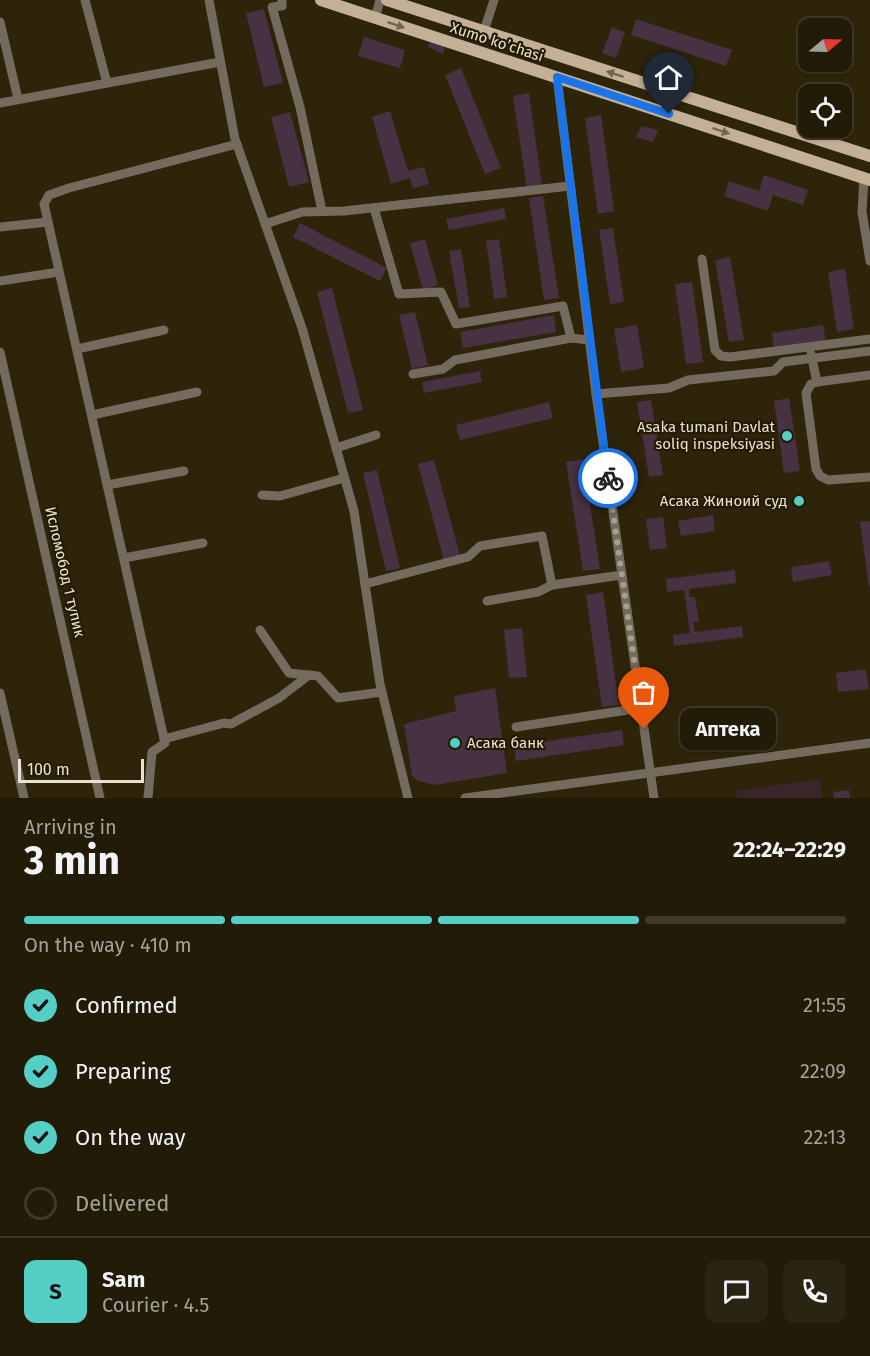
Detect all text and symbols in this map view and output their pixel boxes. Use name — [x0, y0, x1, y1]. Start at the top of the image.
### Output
street label: Xumo ko’chasi — [448, 18, 546, 66]
north arrow — [798, 18, 852, 72]
map controls — [798, 18, 852, 138]
one-way arrow — [387, 20, 405, 30]
pin — [643, 52, 694, 114]
icon: home — [652, 61, 685, 94]
one-way arrow — [606, 68, 624, 78]
button: locate — [798, 84, 852, 138]
one-way arrow — [712, 127, 730, 136]
place label: Asaka tumani Davlat soliq inspeksiyasi — [637, 418, 776, 453]
marker: Asaka tumani Davlat soliq inspeksiyasi — [780, 429, 794, 443]
courier — [578, 448, 638, 508]
icon: bike — [592, 462, 625, 495]
place label: Асака Жиноий суд — [660, 492, 787, 510]
marker: Асака Жиноий суд — [792, 494, 806, 508]
street label: Исломобод 1 тупик — [41, 505, 89, 639]
pin — [618, 667, 669, 729]
icon: bag — [627, 676, 660, 709]
callout: Аптека — [680, 708, 776, 750]
text: Аптека — [695, 717, 761, 741]
place label: Асака банк — [467, 734, 544, 752]
marker: Асака банк — [448, 736, 462, 750]
scale bar — [18, 756, 144, 784]
text: 100 m — [27, 760, 70, 779]
text: Arriving in — [24, 815, 117, 839]
text: 22:24–22:29 — [733, 836, 846, 863]
text: 3 min — [24, 838, 120, 884]
text: On the way · 410 m — [24, 933, 192, 957]
icon: check — [24, 989, 57, 1022]
text: Confirmed — [75, 992, 178, 1019]
text: 21:55 — [803, 993, 846, 1017]
icon: check — [24, 1055, 57, 1088]
text: Preparing — [75, 1058, 171, 1085]
text: 22:09 — [800, 1059, 846, 1083]
icon: check — [24, 1121, 57, 1154]
text: On the way — [75, 1124, 186, 1151]
text: 22:13 — [804, 1125, 846, 1149]
text: Delivered — [75, 1190, 170, 1217]
button: chat — [705, 1260, 768, 1323]
button: phone — [783, 1260, 846, 1323]
text: Sam — [102, 1266, 145, 1293]
text: S — [49, 1278, 62, 1305]
text: Courier · 4.5 — [102, 1293, 209, 1317]

